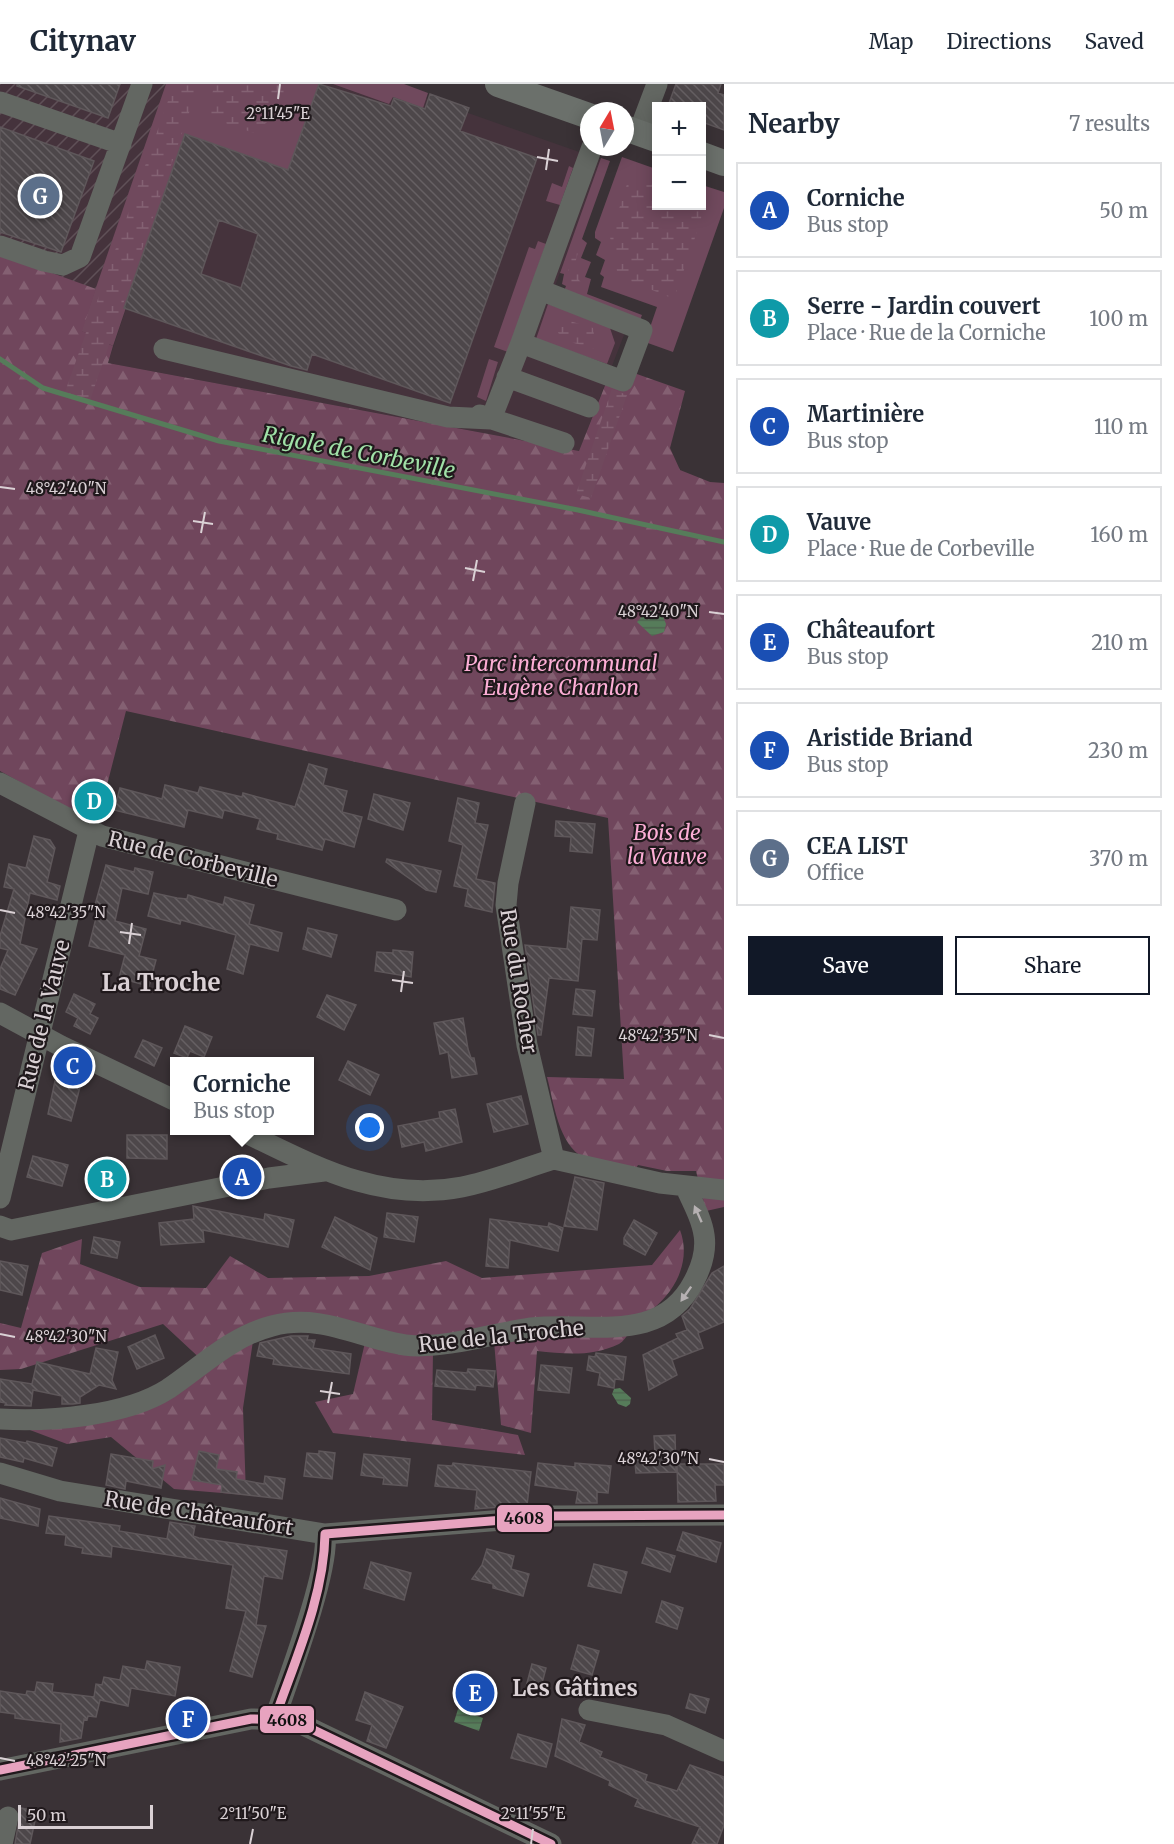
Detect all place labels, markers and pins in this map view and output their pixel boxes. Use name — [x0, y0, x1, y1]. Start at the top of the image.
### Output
pin: G — [20, 174, 60, 218]
pin: D — [74, 778, 113, 824]
pin: C — [54, 1044, 92, 1088]
pin: A — [222, 1154, 262, 1200]
pin: B — [88, 1156, 126, 1202]
pin: E — [456, 1670, 494, 1716]
pin: F — [168, 1696, 207, 1742]

